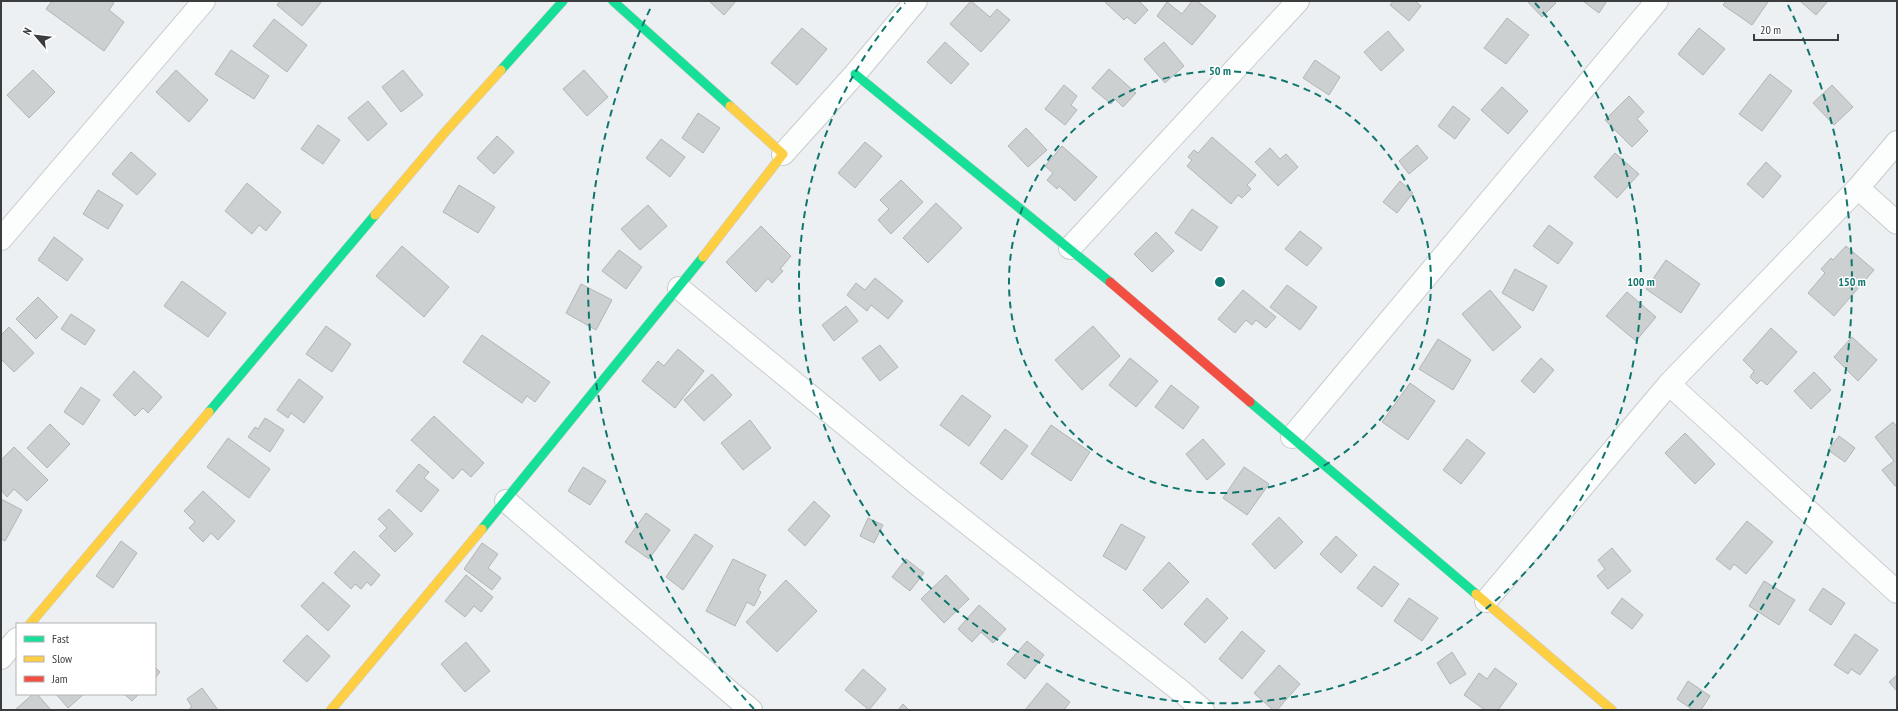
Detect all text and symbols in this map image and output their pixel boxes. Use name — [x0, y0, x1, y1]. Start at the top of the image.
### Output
north arrow — [16, 16, 56, 56]
scale bar — [1754, 16, 1838, 42]
text: 20 m — [1760, 22, 1781, 37]
text: N — [20, 25, 35, 37]
text: 50 m — [1209, 63, 1231, 78]
text: 100 m — [1627, 274, 1655, 289]
text: 150 m — [1838, 274, 1866, 289]
centre of rings — [1213, 275, 1227, 289]
legend — [16, 623, 156, 695]
text: Fast — [52, 631, 70, 646]
text: Slow — [52, 651, 73, 666]
text: Jam — [51, 671, 68, 686]

